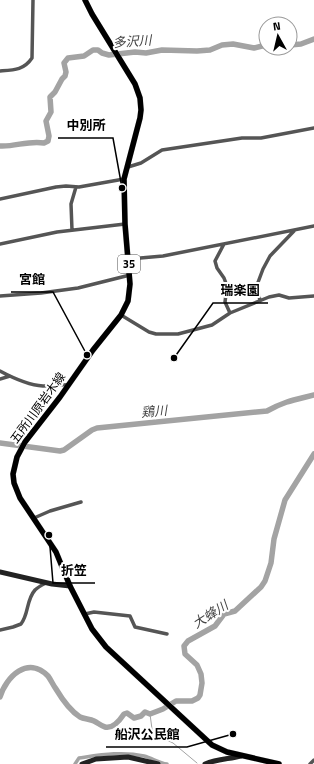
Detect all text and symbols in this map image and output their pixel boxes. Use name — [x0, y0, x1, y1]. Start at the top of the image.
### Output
north arrow — [258, 16, 298, 56]
text: N — [272, 18, 281, 35]
water label: 多沢川 — [112, 30, 154, 52]
callout: 中別所 — [58, 113, 113, 138]
text: 中別所 — [66, 115, 106, 135]
road number: 35 — [118, 255, 140, 273]
callout: 宮館 — [11, 267, 53, 292]
text: 宮館 — [19, 269, 45, 289]
callout: 瑞楽園 — [213, 278, 268, 303]
text: 瑞楽園 — [220, 280, 260, 300]
street label: 五所川原岩木線 — [5, 368, 70, 447]
water label: 鶏川 — [140, 400, 170, 422]
callout: 折笠 — [53, 558, 95, 583]
text: 折笠 — [61, 560, 87, 580]
water label: 大蜂川 — [188, 594, 233, 633]
callout: 船沢公民館 — [106, 722, 187, 747]
text: 船沢公民館 — [114, 724, 180, 744]

